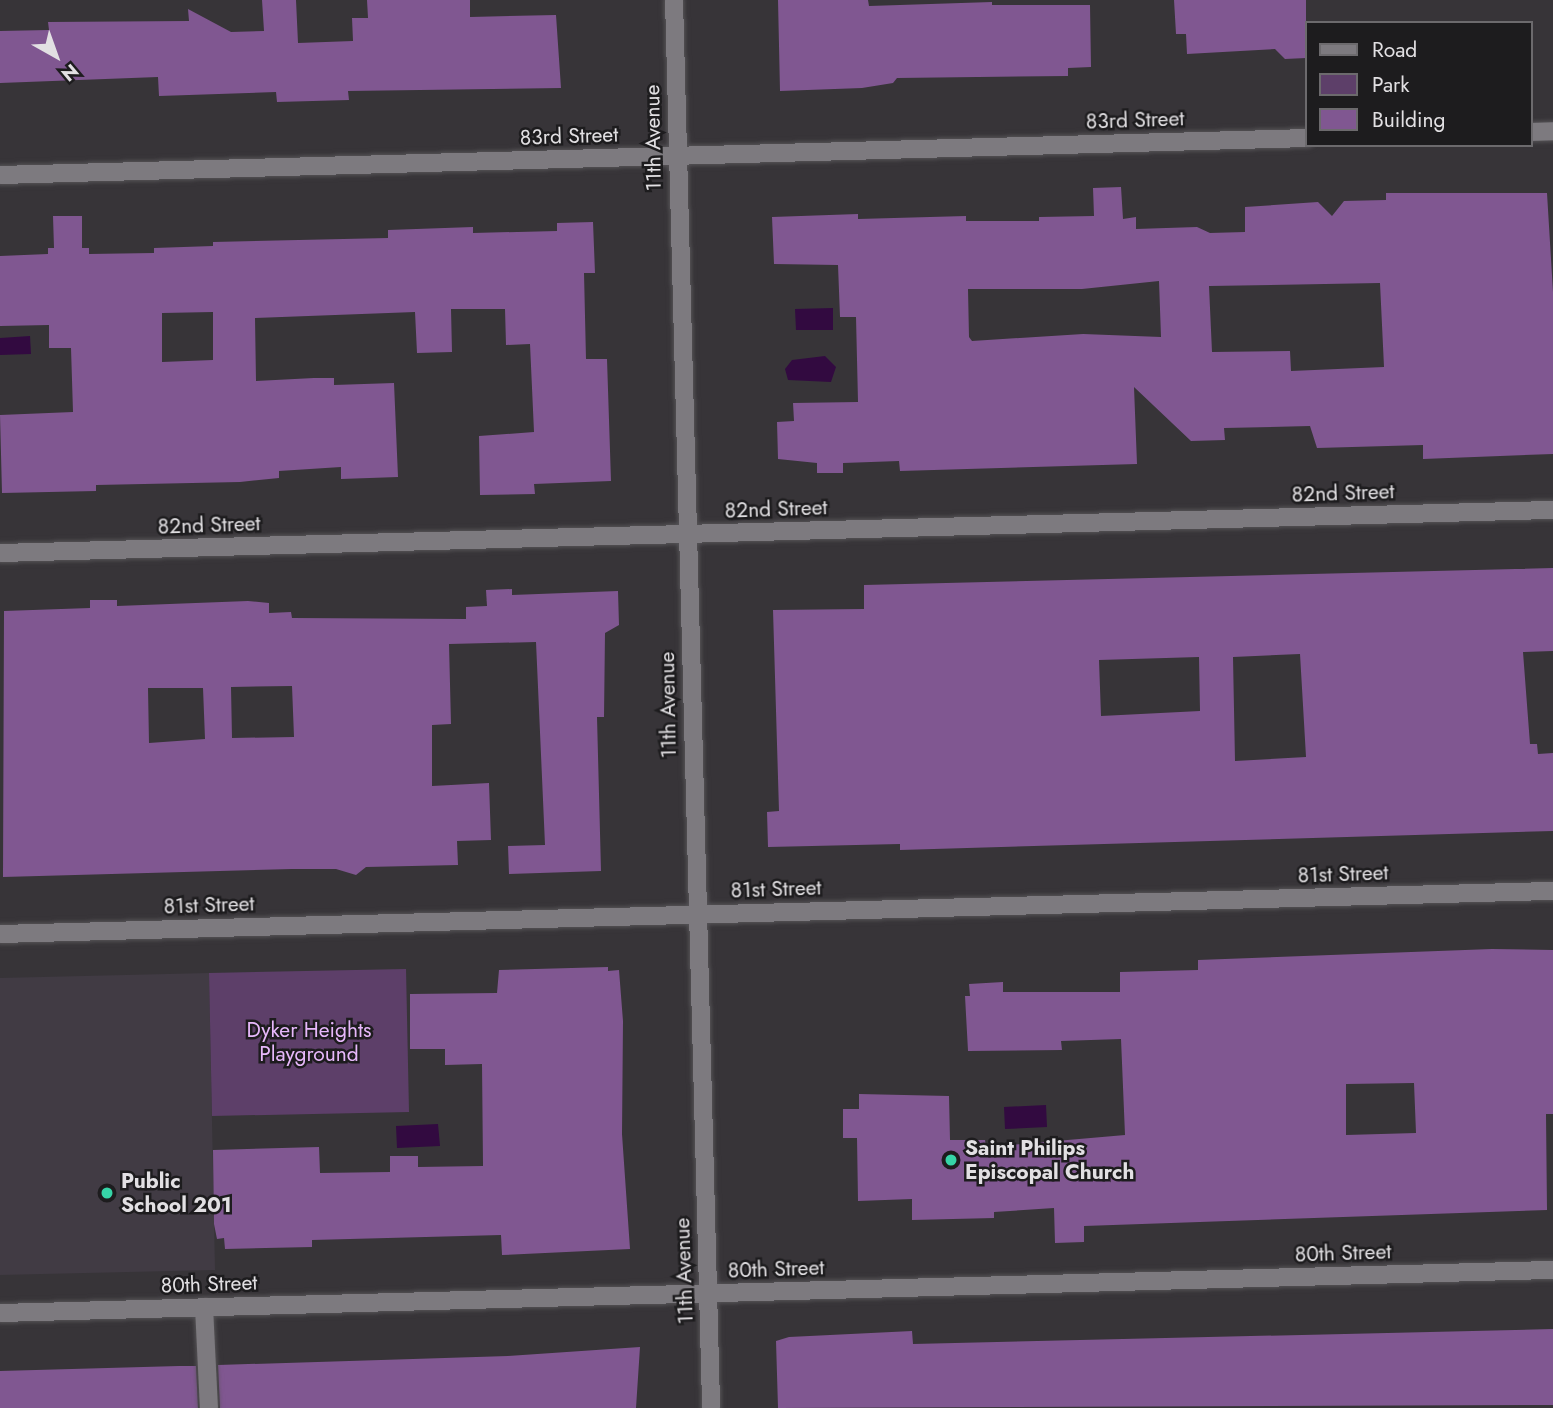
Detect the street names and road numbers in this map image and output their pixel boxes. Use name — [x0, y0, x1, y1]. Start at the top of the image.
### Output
street label: 11th Avenue — [639, 84, 667, 192]
street label: 83rd Street — [1085, 106, 1185, 134]
street label: 83rd Street — [519, 122, 619, 150]
street label: 82nd Street — [1291, 479, 1395, 507]
street label: 82nd Street — [724, 495, 828, 523]
street label: 82nd Street — [157, 511, 261, 539]
street label: 11th Avenue — [654, 651, 682, 759]
street label: 81st Street — [1297, 860, 1389, 888]
street label: 81st Street — [730, 875, 822, 903]
street label: 81st Street — [163, 891, 255, 919]
street label: 11th Avenue — [670, 1217, 698, 1325]
street label: 80th Street — [1294, 1239, 1392, 1267]
street label: 80th Street — [727, 1255, 825, 1283]
street label: 80th Street — [160, 1270, 258, 1298]

